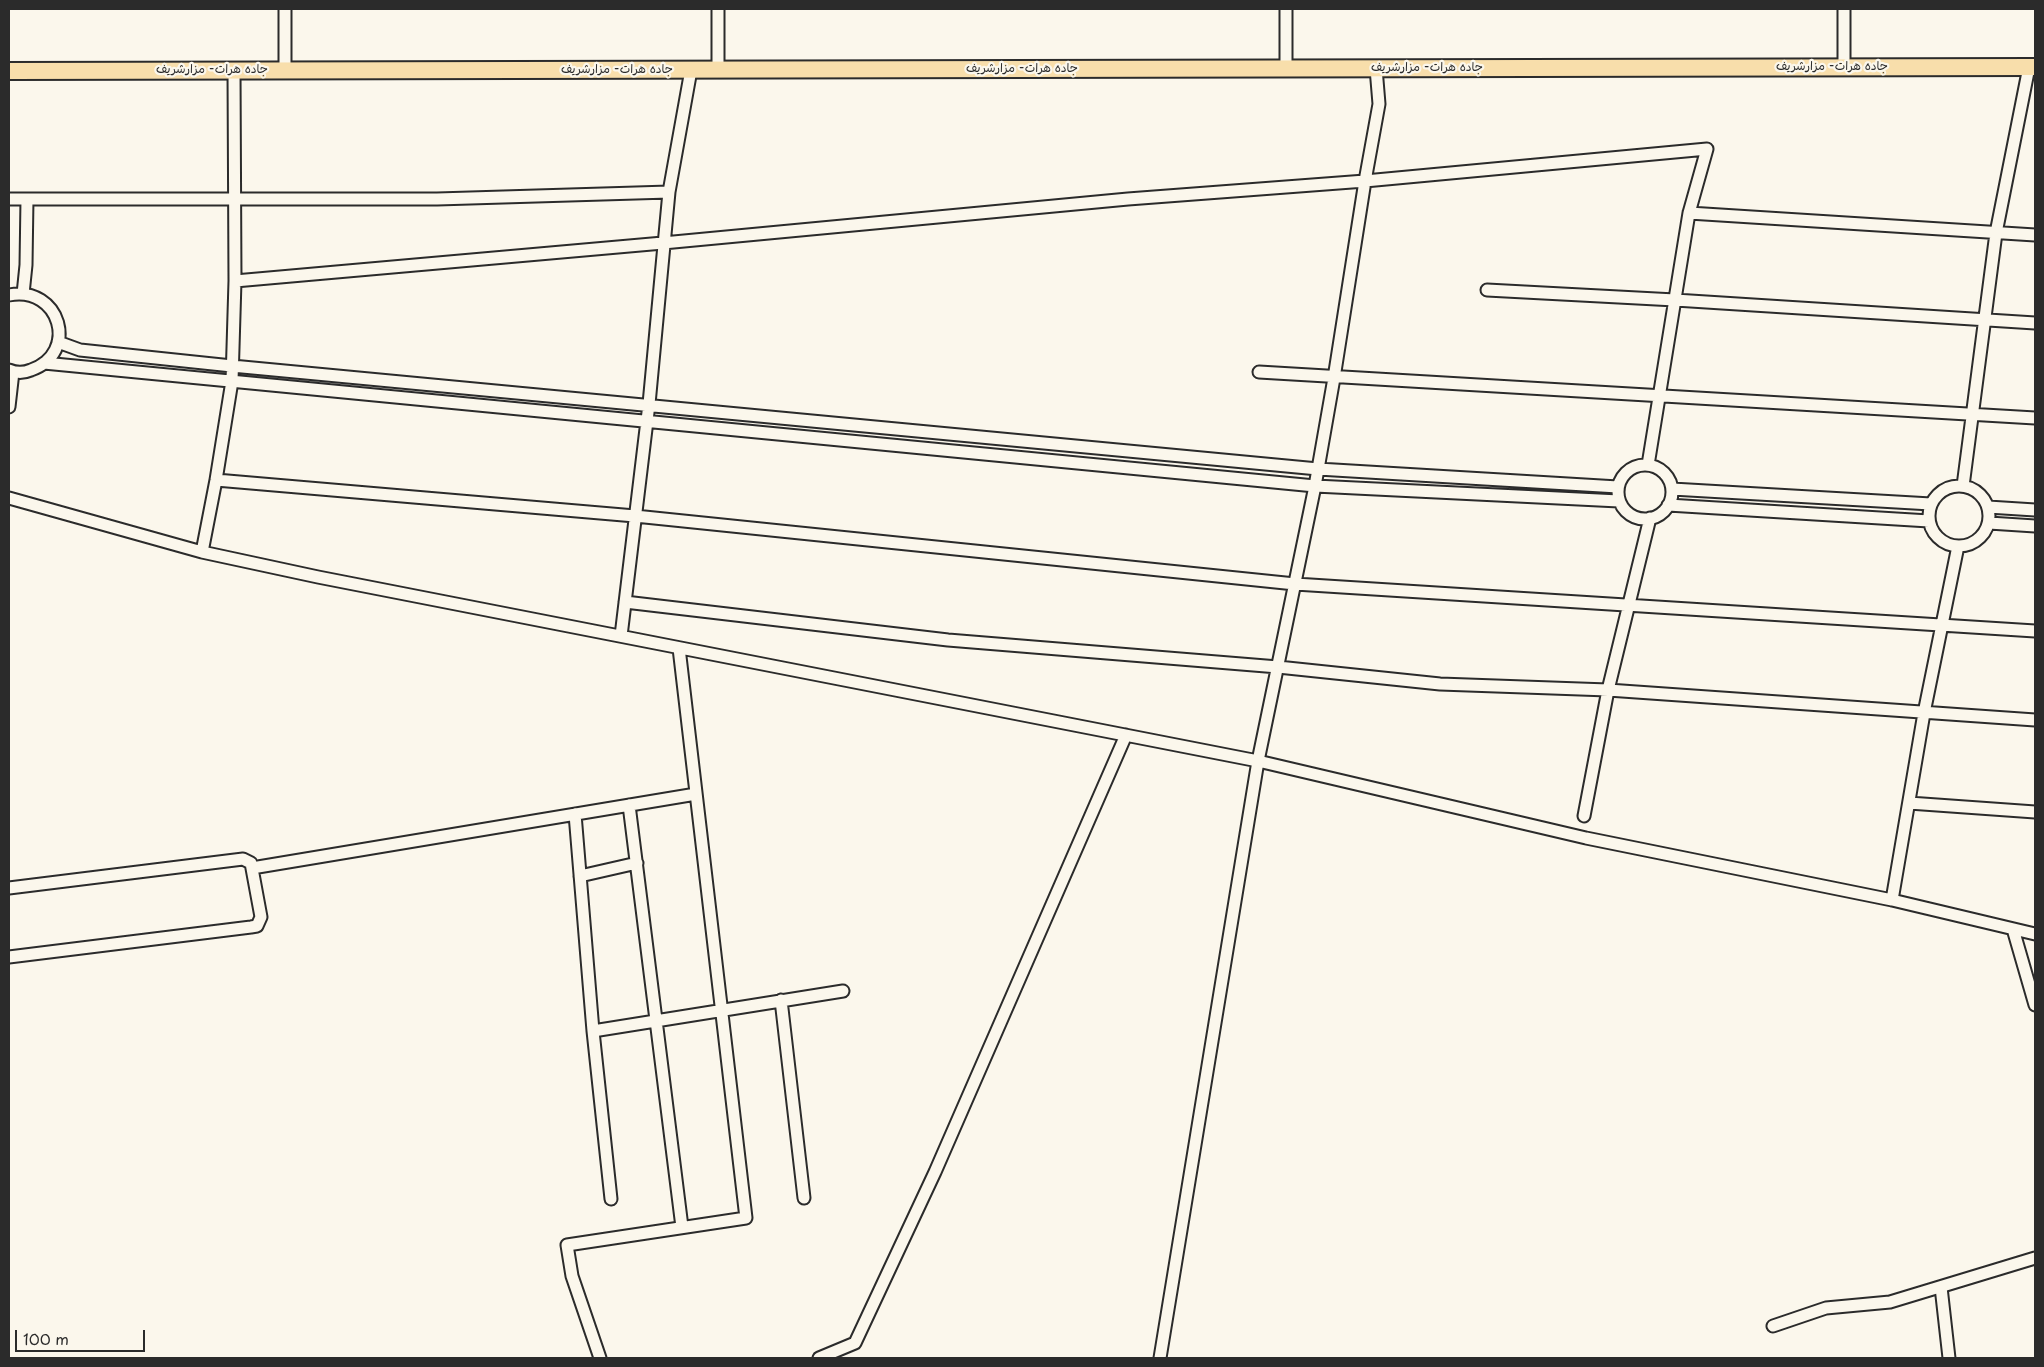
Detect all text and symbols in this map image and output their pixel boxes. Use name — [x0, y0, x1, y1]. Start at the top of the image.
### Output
street label: جاده هرات- مزارشریف — [1776, 60, 1888, 74]
street label: جاده هرات- مزارشریف — [1371, 61, 1483, 75]
street label: جاده هرات- مزارشریف — [966, 62, 1078, 76]
street label: جاده هرات- مزارشریف — [156, 63, 268, 77]
street label: جاده هرات- مزارشریف — [561, 63, 673, 77]
scale bar — [18, 1320, 148, 1352]
text: 100 m — [23, 1327, 69, 1350]

